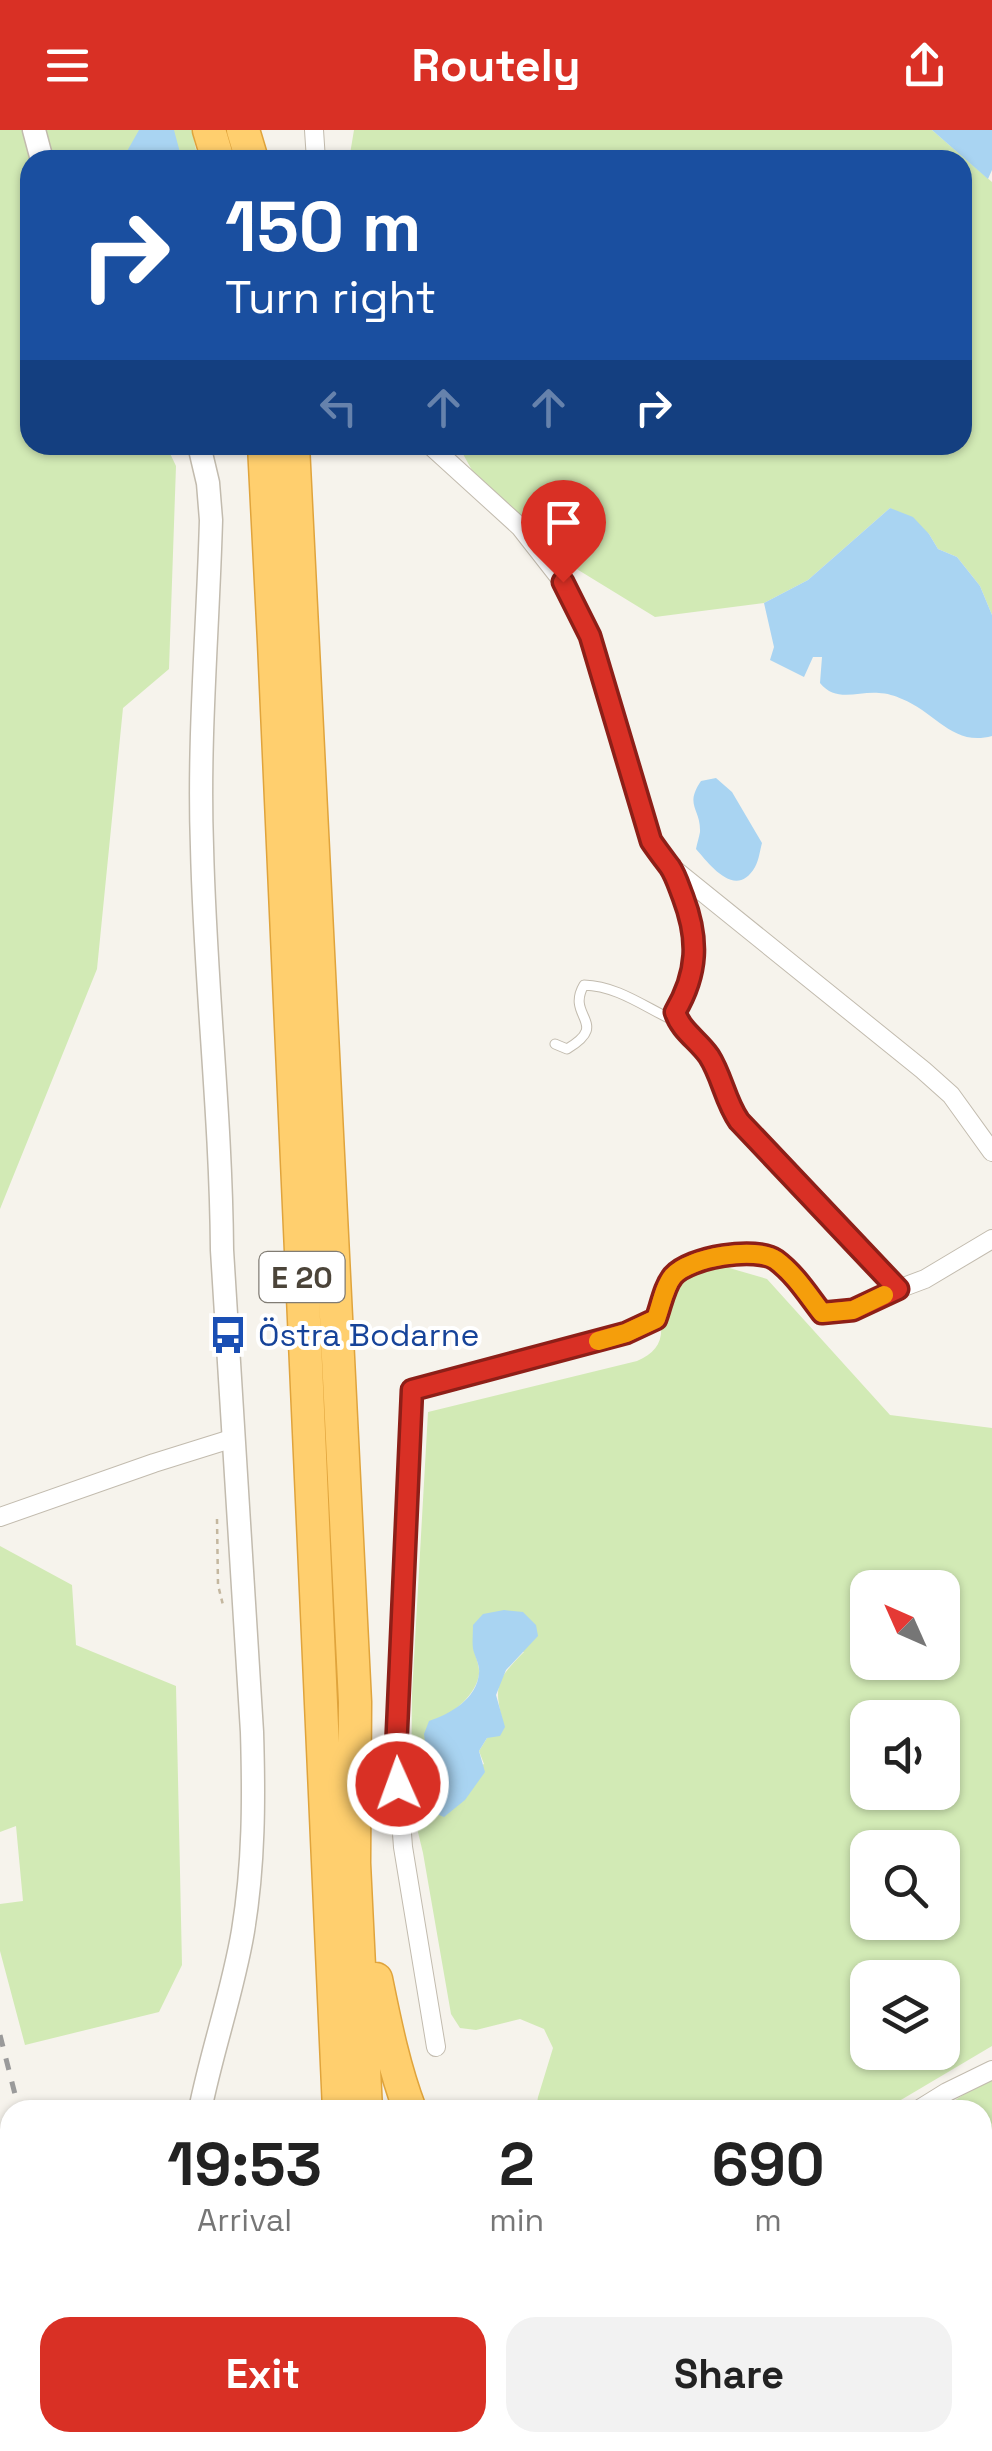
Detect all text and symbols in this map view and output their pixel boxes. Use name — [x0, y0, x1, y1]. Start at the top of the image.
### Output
text: Routely — [411, 37, 581, 94]
icon: menu — [40, 38, 95, 93]
icon: share — [897, 38, 952, 93]
text: 150 m — [225, 182, 422, 271]
icon: right — [60, 190, 190, 320]
text: Turn right — [225, 269, 436, 326]
icon: left — [311, 380, 366, 435]
icon: ahead — [416, 380, 471, 435]
icon: ahead — [521, 380, 576, 435]
icon: right — [626, 380, 681, 435]
pin — [521, 480, 606, 583]
icon: arrive — [536, 495, 591, 550]
road number: E 20 — [260, 1252, 344, 1302]
bus stop icon: Östra Bodarne — [207, 1314, 249, 1356]
place label: Östra Bodarne — [258, 1315, 479, 1355]
north arrow — [850, 1570, 960, 1680]
map controls — [850, 1570, 960, 2070]
button: sound — [850, 1700, 960, 1810]
position arrow — [346, 1732, 450, 1836]
button: search — [850, 1830, 960, 1940]
button: layers — [850, 1960, 960, 2070]
text: 19:53 — [167, 2126, 322, 2203]
text: 2 — [499, 2126, 535, 2203]
text: 690 — [712, 2126, 825, 2203]
text: Arrival — [197, 2200, 292, 2240]
text: min — [489, 2200, 544, 2240]
text: m — [754, 2200, 782, 2240]
button: Exit — [40, 2317, 486, 2432]
button: Share — [506, 2317, 952, 2432]

